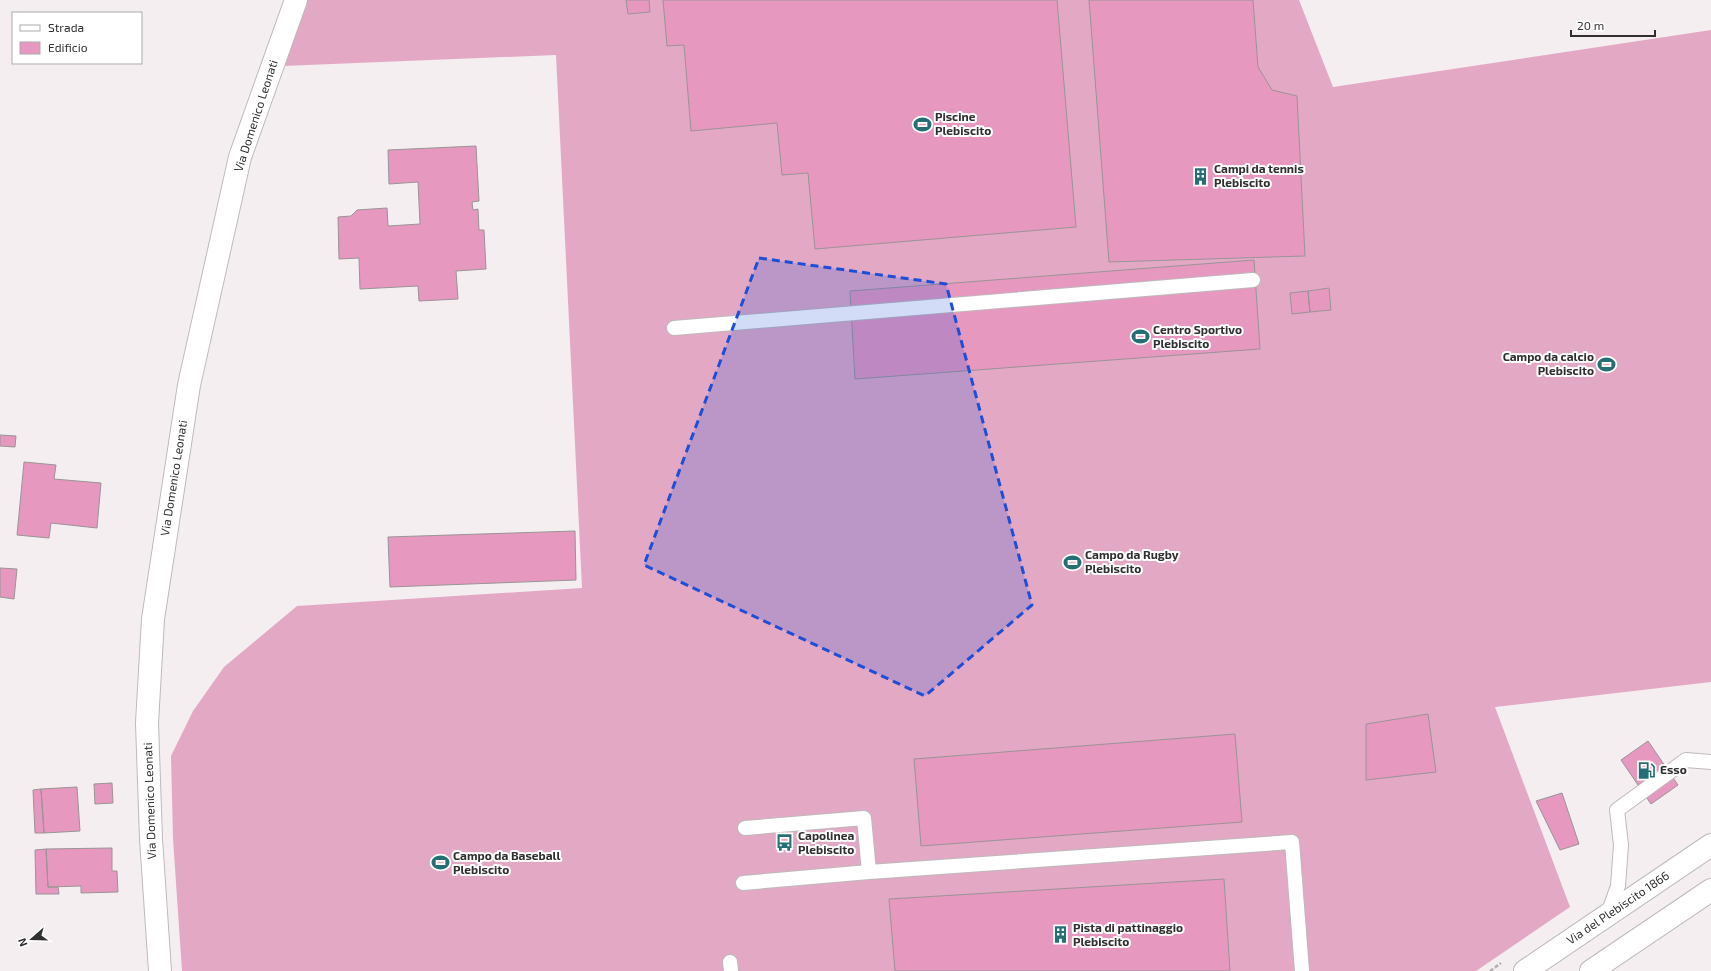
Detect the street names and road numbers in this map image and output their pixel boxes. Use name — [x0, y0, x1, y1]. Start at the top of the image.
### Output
street label: Via Domenico Leonati — [230, 58, 280, 173]
street label: Via Domenico Leonati — [157, 419, 189, 537]
street label: Via Domenico Leonati — [140, 742, 158, 860]
street label: Via del Plebiscito 1866 — [1564, 868, 1671, 947]

